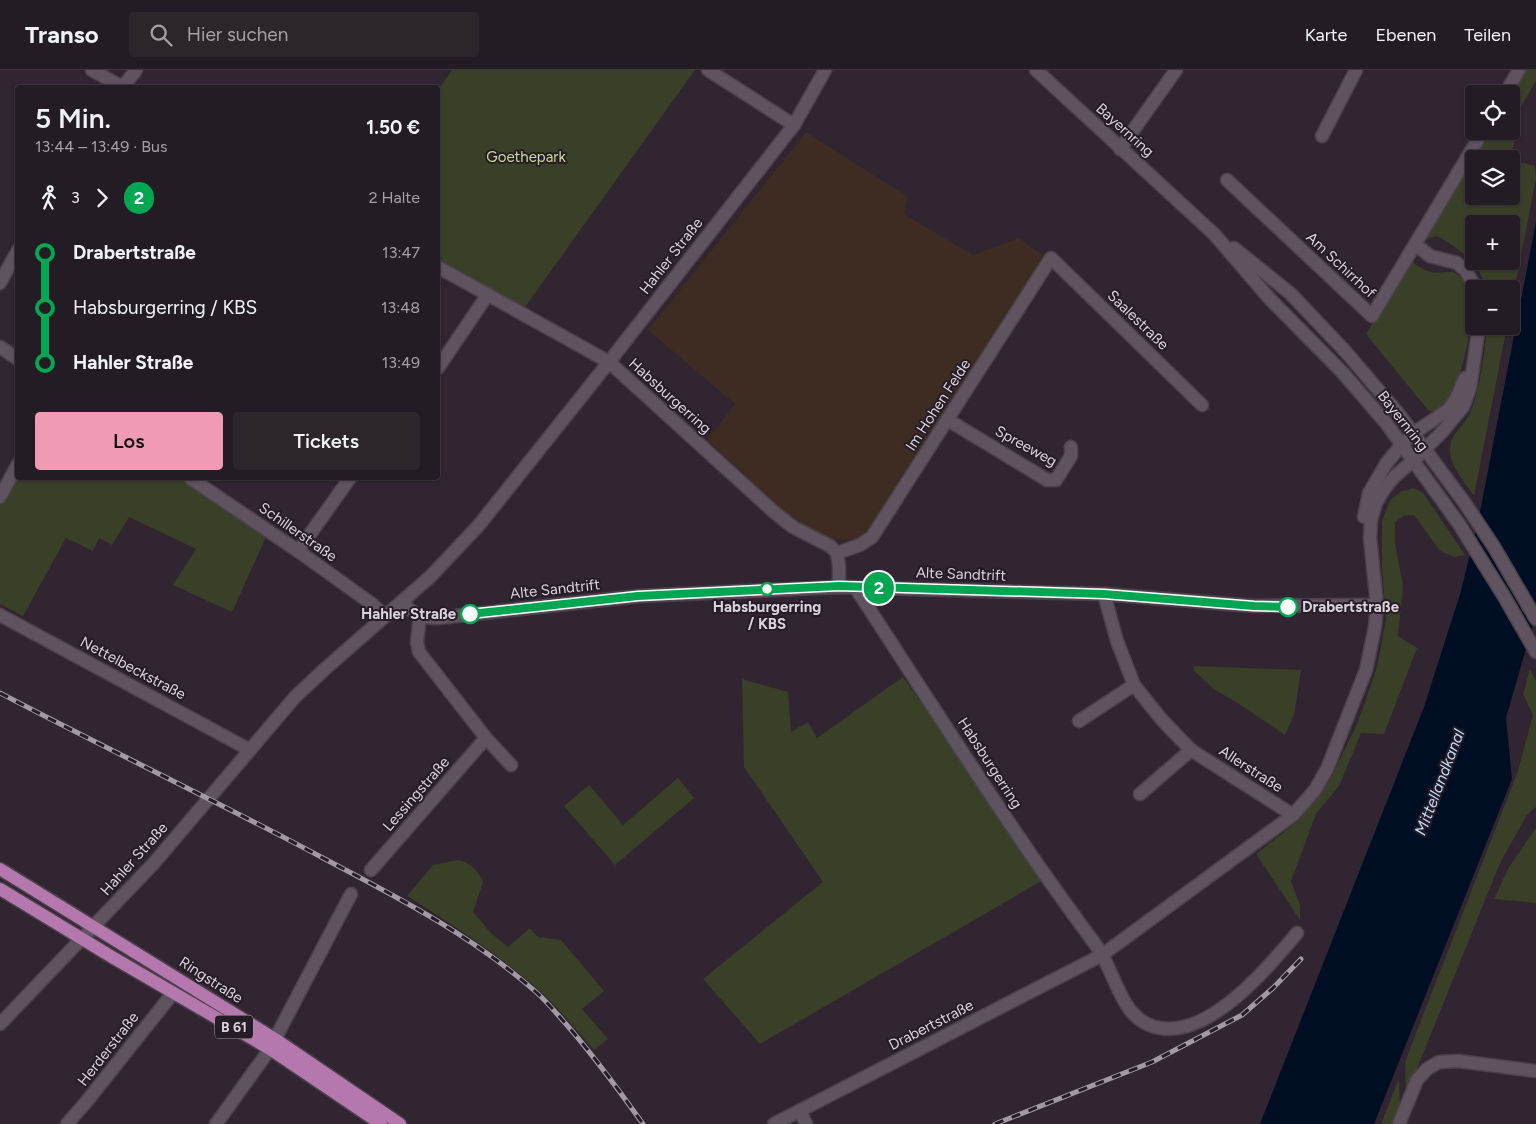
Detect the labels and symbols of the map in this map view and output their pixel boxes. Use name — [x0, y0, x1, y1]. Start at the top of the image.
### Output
street label: Bayernring — [1092, 99, 1158, 161]
park label: Goethepark — [486, 148, 566, 166]
street label: Hahler Straße — [636, 214, 706, 298]
street label: Am Schirrhof — [1302, 228, 1380, 302]
street label: Saalestraße — [1104, 286, 1172, 354]
street label: Habsburgerring — [625, 354, 715, 438]
street label: Im Hohen Felde — [902, 356, 974, 454]
street label: Bayernring — [1374, 387, 1432, 455]
street label: Spreeweg — [992, 422, 1060, 470]
street label: Schillerstraße — [256, 499, 340, 565]
street label: Alte Sandtrift — [915, 563, 1007, 585]
line badge: 2 — [863, 572, 895, 604]
street label: Alte Sandtrift — [509, 575, 601, 603]
marker: Habsburgerring / KBS — [760, 582, 774, 596]
marker: Drabertstraße — [1278, 597, 1298, 617]
place label: Habsburgerring / KBS — [713, 598, 821, 633]
place label: Drabertstraße — [1302, 598, 1400, 616]
marker: Hahler Straße — [460, 604, 480, 624]
place label: Hahler Straße — [361, 605, 457, 623]
street label: Nettelbeckstraße — [77, 633, 189, 703]
street label: Habsburgerring — [954, 714, 1026, 812]
water label: Mittellandkanal — [1411, 726, 1469, 838]
street label: Allerstraße — [1216, 742, 1286, 796]
street label: Lessingstraße — [379, 753, 453, 835]
street label: Hahler Straße — [97, 819, 171, 899]
street label: Ringstraße — [176, 953, 246, 1007]
street label: Drabertstraße — [886, 996, 976, 1054]
street label: Herderstraße — [74, 1009, 142, 1089]
road number: B 61 — [215, 1016, 253, 1039]

